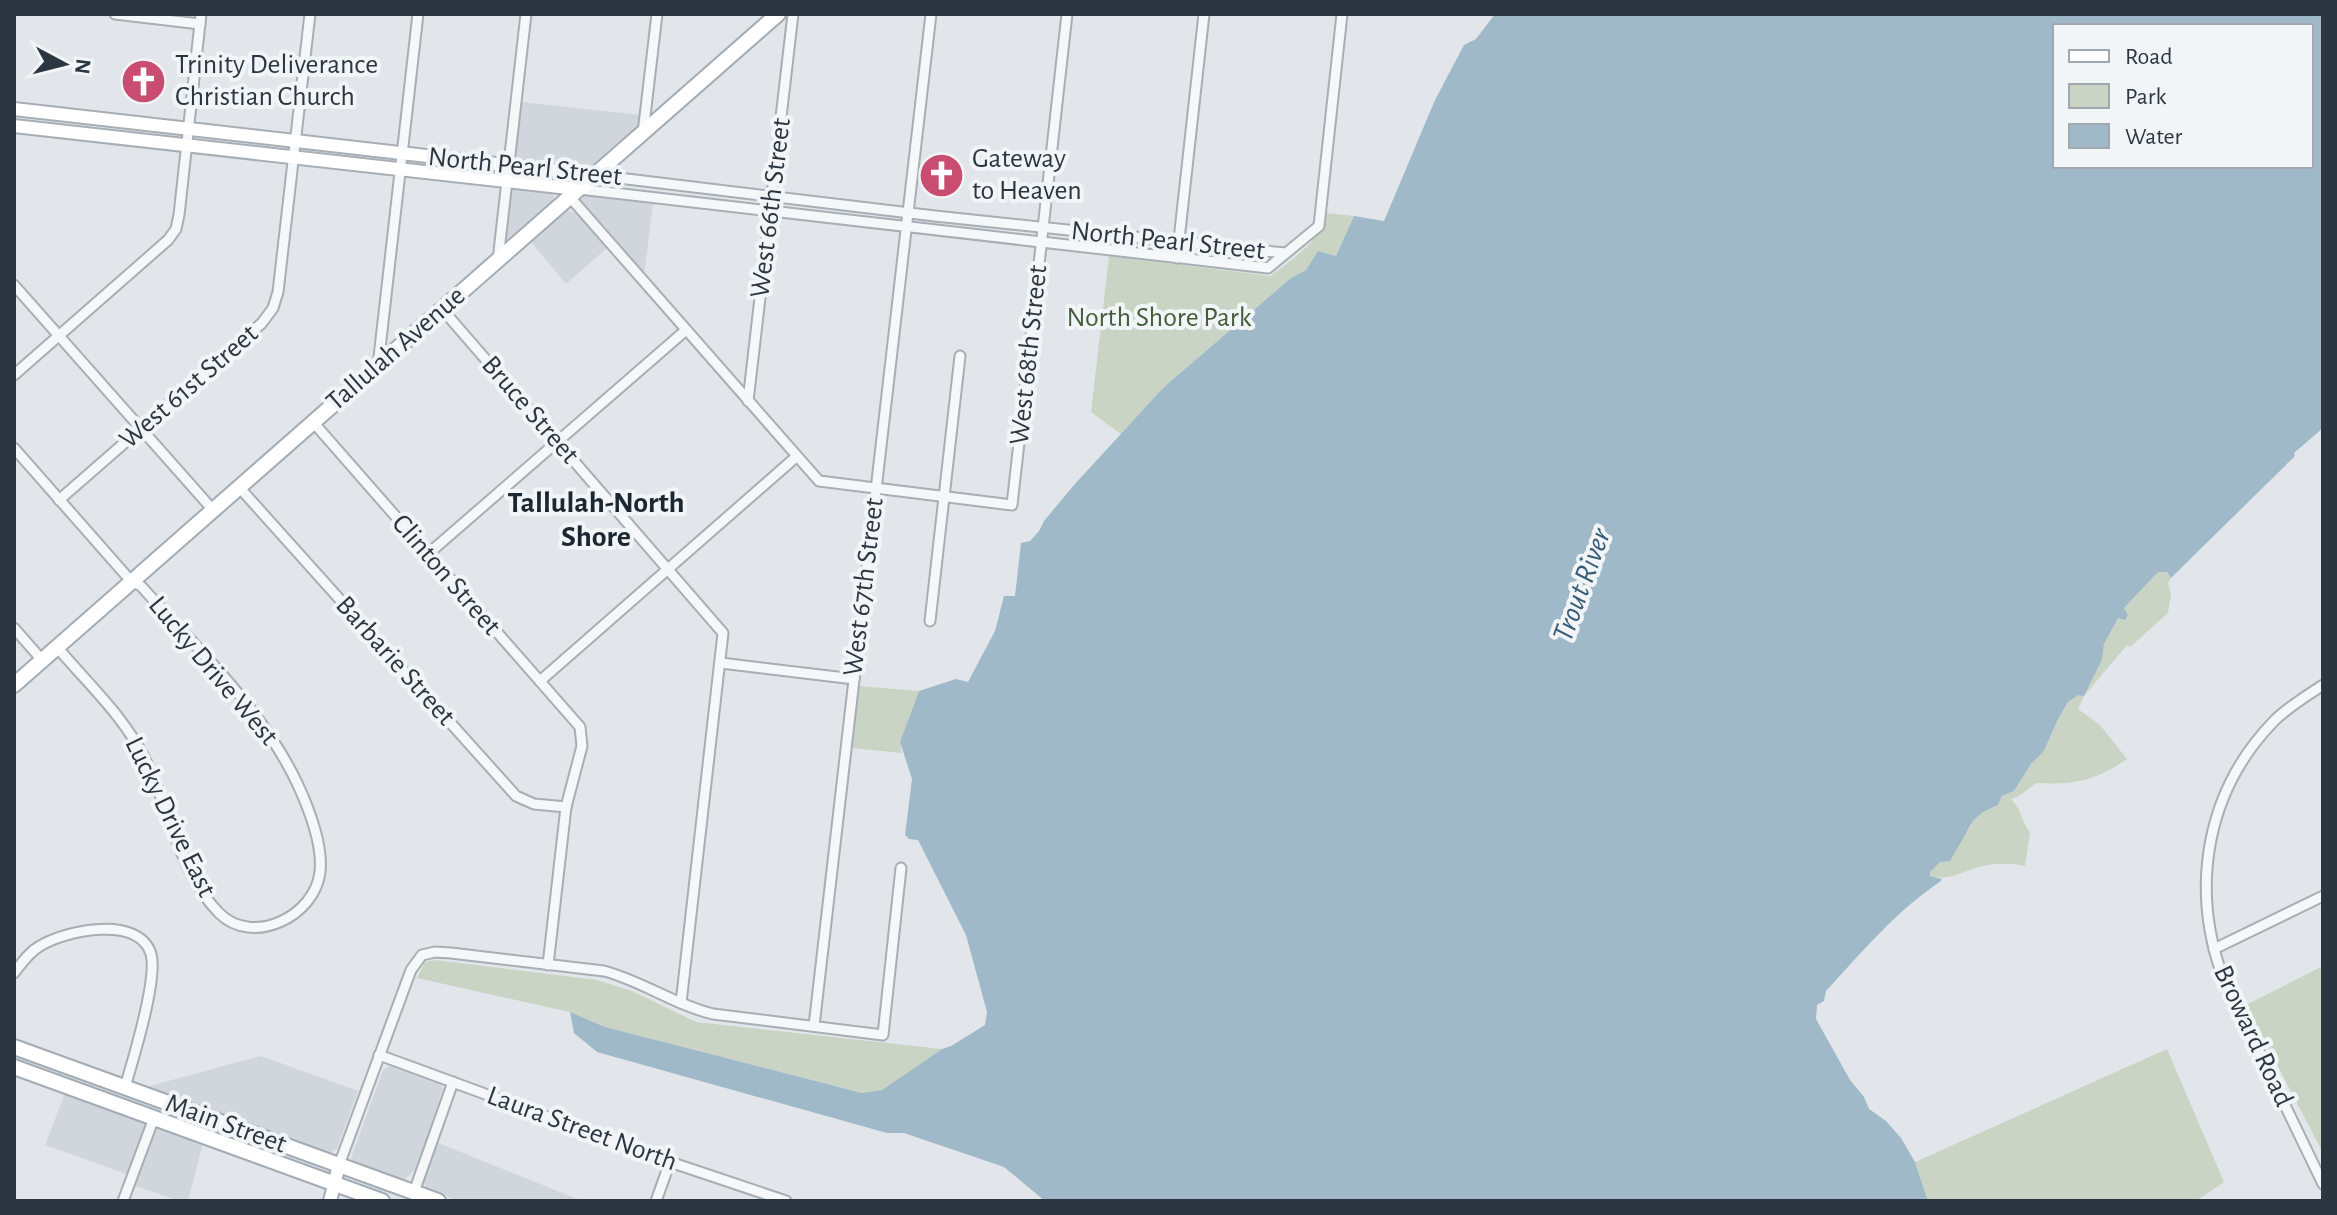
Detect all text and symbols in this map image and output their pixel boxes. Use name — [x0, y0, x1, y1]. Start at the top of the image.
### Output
north arrow — [24, 24, 104, 104]
legend — [2053, 24, 2313, 168]
text: Road — [2125, 45, 2173, 69]
place label: Trinity Deliverance Christian Church — [175, 51, 378, 111]
text: N — [71, 57, 95, 75]
church icon: Trinity Deliverance Christian Church — [120, 57, 168, 105]
text: Park — [2125, 85, 2166, 109]
street label: West 66th Street — [746, 116, 796, 300]
text: Water — [2125, 125, 2183, 149]
street label: North Pearl Street — [427, 143, 623, 191]
place label: Gateway to Heaven — [972, 145, 1082, 205]
church icon: Gateway to Heaven — [917, 151, 965, 199]
street label: North Pearl Street — [1070, 217, 1266, 265]
street label: West 68th Street — [1006, 263, 1052, 446]
street label: Tallulah Avenue — [321, 281, 471, 417]
park label: North Shore Park — [1066, 304, 1252, 332]
street label: West 61st Street — [114, 320, 264, 454]
street label: Bruce Street — [476, 351, 584, 469]
district label: Tallulah-North Shore — [507, 488, 685, 552]
street label: West 67th Street — [839, 496, 889, 678]
street label: Clinton Street — [386, 509, 506, 641]
water label: Trout River — [1548, 523, 1617, 645]
street label: Lucky Drive West — [143, 591, 283, 751]
street label: Barbarie Street — [330, 591, 460, 731]
street label: Lucky Drive East — [119, 733, 221, 901]
street label: Broward Road — [2208, 961, 2298, 1111]
street label: Laura Street North — [483, 1082, 681, 1176]
street label: Main Street — [162, 1089, 290, 1159]

